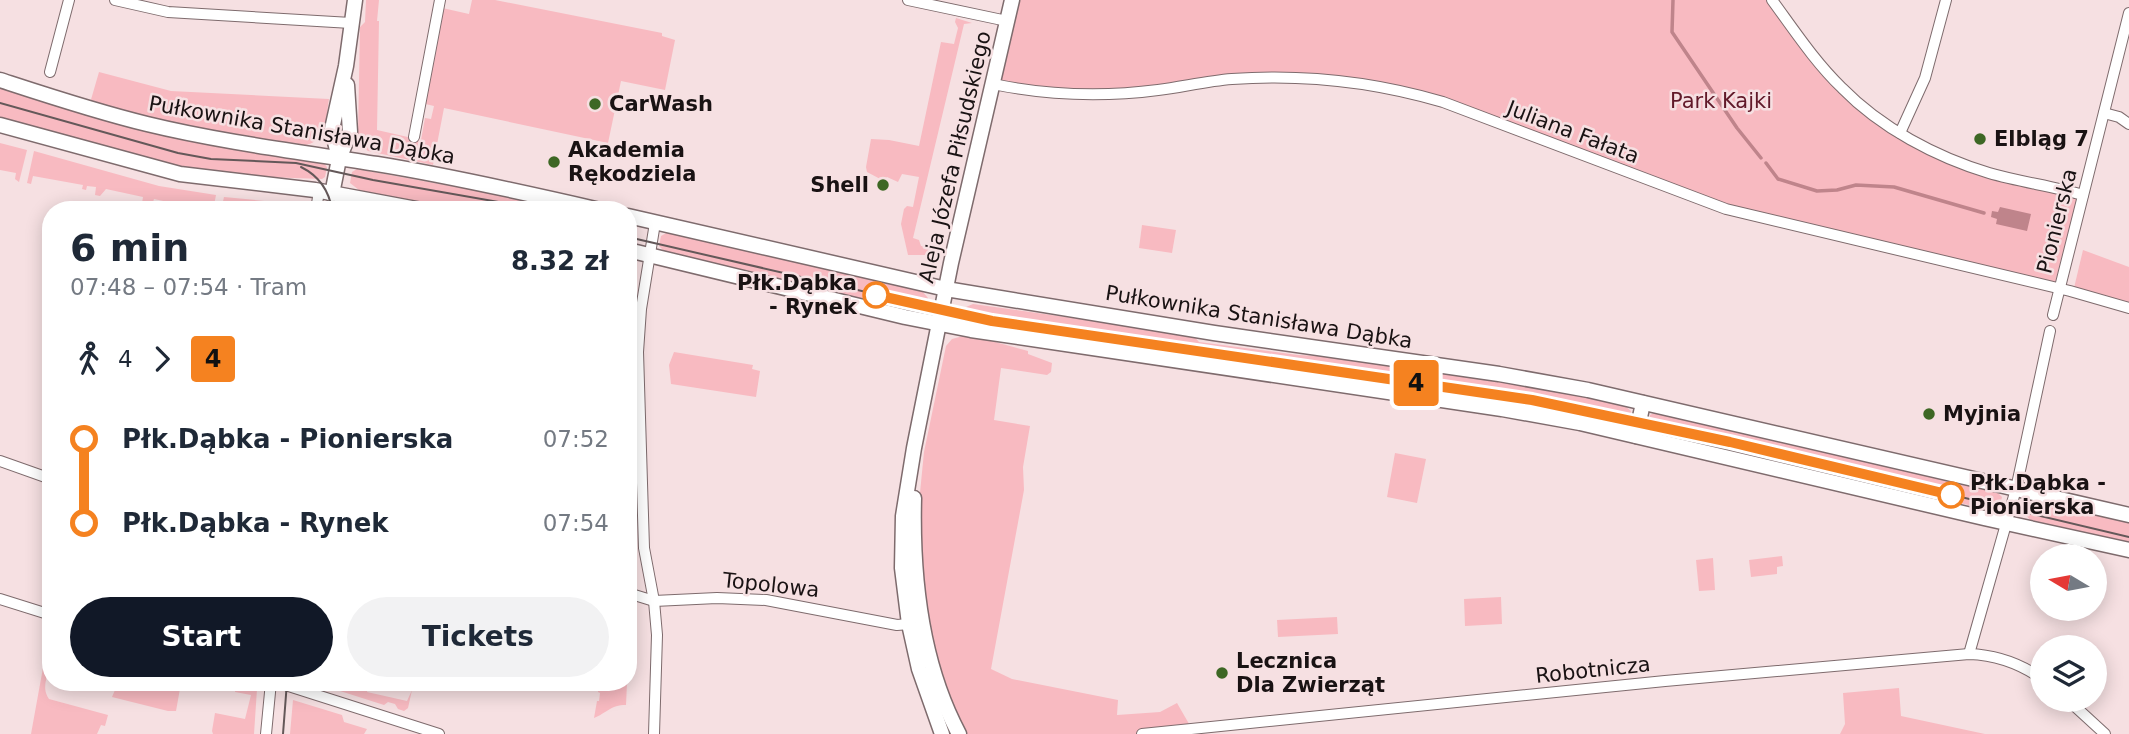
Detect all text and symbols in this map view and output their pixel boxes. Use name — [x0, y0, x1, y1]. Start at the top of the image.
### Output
street label: Aleja Józefa Piłsudskiego — [914, 29, 996, 285]
park label: Park Kajki — [1670, 89, 1772, 113]
street label: Pułkownika Stanisława Dąbka — [147, 91, 457, 169]
place label: CarWash — [609, 92, 713, 116]
street label: Juliana Fałata — [1502, 95, 1643, 168]
marker: CarWash — [587, 96, 603, 112]
place label: Elbląg 7 — [1994, 127, 2089, 151]
marker: Elbląg 7 — [1972, 131, 1988, 147]
place label: Akademia Rękodziela — [568, 138, 696, 186]
marker: Akademia Rękodziela — [546, 154, 562, 170]
street label: Pionierska — [2032, 166, 2082, 276]
place label: Shell — [810, 173, 869, 197]
marker: Shell — [875, 177, 891, 193]
text: 6 min — [70, 226, 189, 270]
text: 8.32 zł — [511, 246, 609, 276]
place label: Płk.Dąbka - Rynek — [737, 271, 858, 319]
text: 07:48 – 07:54 · Tram — [70, 274, 307, 300]
street label: Pułkownika Stanisława Dąbka — [1104, 281, 1414, 353]
marker: Płk.Dąbka - Rynek — [863, 282, 889, 308]
icon: walk — [70, 340, 108, 378]
icon: forward — [143, 340, 181, 378]
text: 4 — [205, 345, 221, 373]
text: 4 — [118, 346, 133, 372]
line badge: 4 — [1393, 360, 1439, 406]
text: 4 — [1408, 369, 1424, 397]
place label: Myjnia — [1943, 402, 2021, 426]
marker: Myjnia — [1921, 406, 1937, 422]
text: Płk.Dąbka - Pionierska — [122, 424, 453, 454]
text: 07:52 — [543, 426, 609, 452]
place label: Płk.Dąbka - Pionierska — [1970, 471, 2106, 519]
marker: Płk.Dąbka - Pionierska — [1938, 482, 1964, 508]
text: Płk.Dąbka - Rynek — [122, 508, 389, 538]
text: 07:54 — [543, 510, 609, 536]
north arrow — [2030, 544, 2107, 621]
map controls — [2030, 544, 2107, 712]
street label: Topolowa — [721, 568, 820, 602]
button: Start — [70, 597, 333, 677]
button: Tickets — [347, 597, 609, 677]
button: layers — [2030, 635, 2107, 712]
place label: Lecznica Dla Zwierząt — [1236, 649, 1385, 697]
street label: Robotnicza — [1534, 652, 1652, 688]
marker: Lecznica Dla Zwierząt — [1214, 665, 1230, 681]

